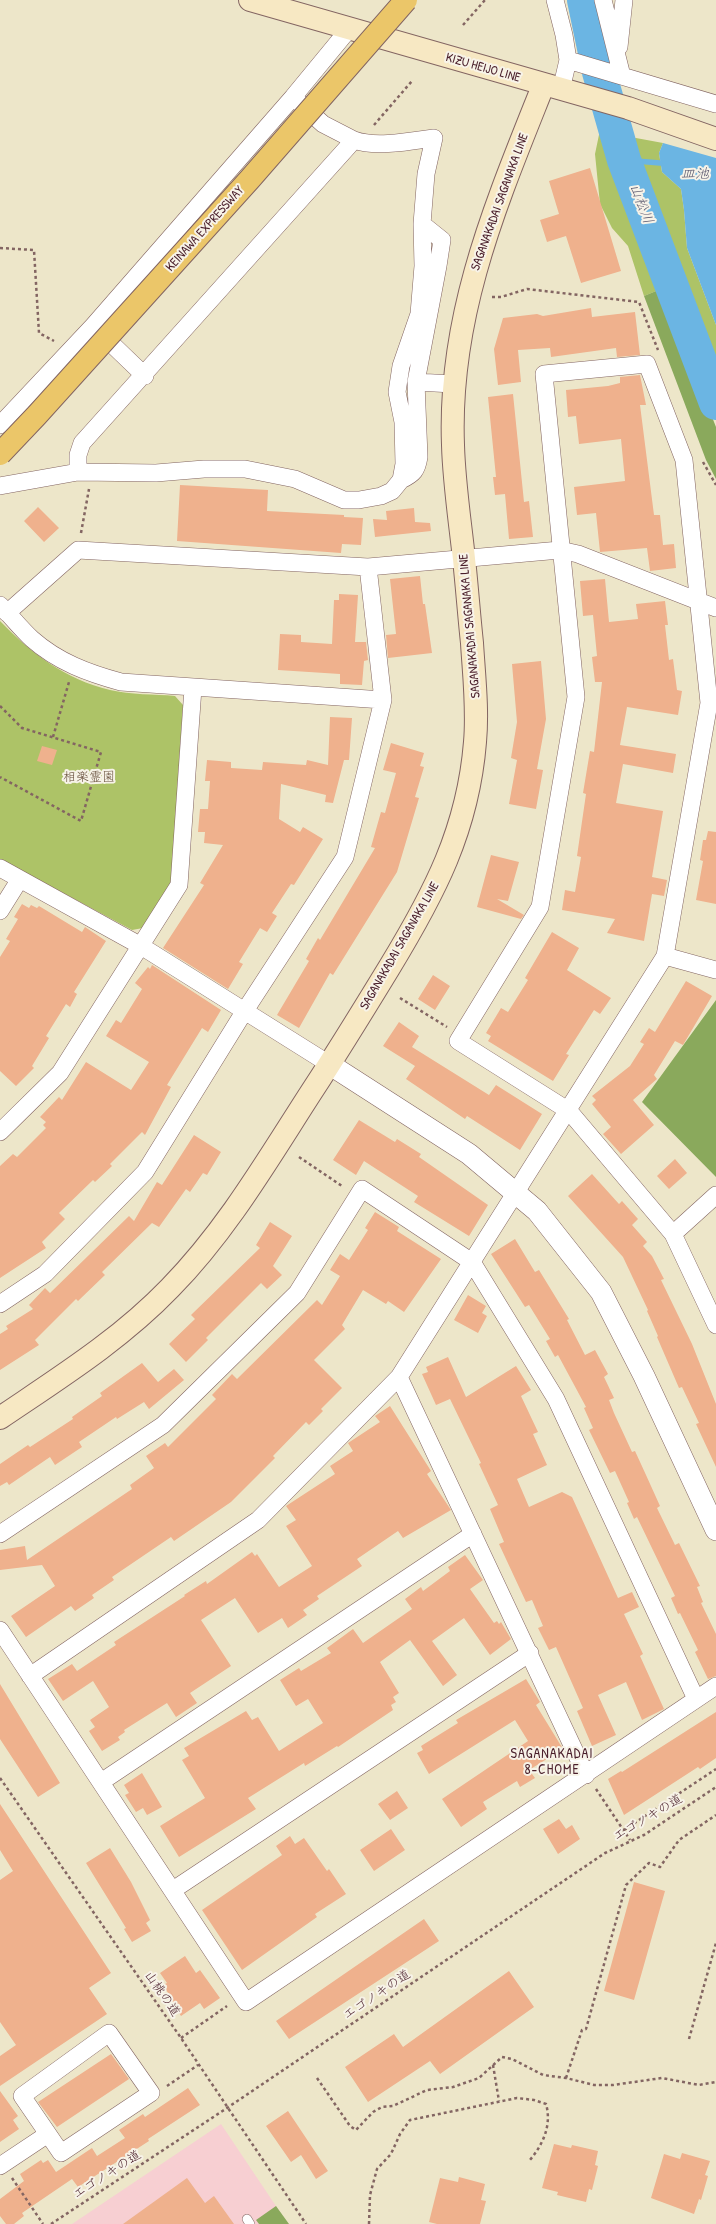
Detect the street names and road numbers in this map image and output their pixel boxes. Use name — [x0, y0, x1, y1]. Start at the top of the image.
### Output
street label: KIZU HEIJO LINE — [444, 50, 522, 86]
street label: SAGANAKADAI SAGANAKA LINE — [468, 131, 532, 273]
street label: KEINAWA EXPRESSWAY — [163, 183, 247, 275]
street label: SAGANAKADAI SAGANAKA LINE — [456, 553, 484, 699]
street label: SAGANAKADAI SAGANAKA LINE — [357, 879, 443, 1013]
street label: エゴノキの道 — [611, 1791, 685, 1845]
street label: エゴノキの道 — [340, 1967, 414, 2023]
street label: 山桃の道 — [141, 1968, 183, 2020]
street label: エゴノキの道 — [70, 2147, 144, 2203]

